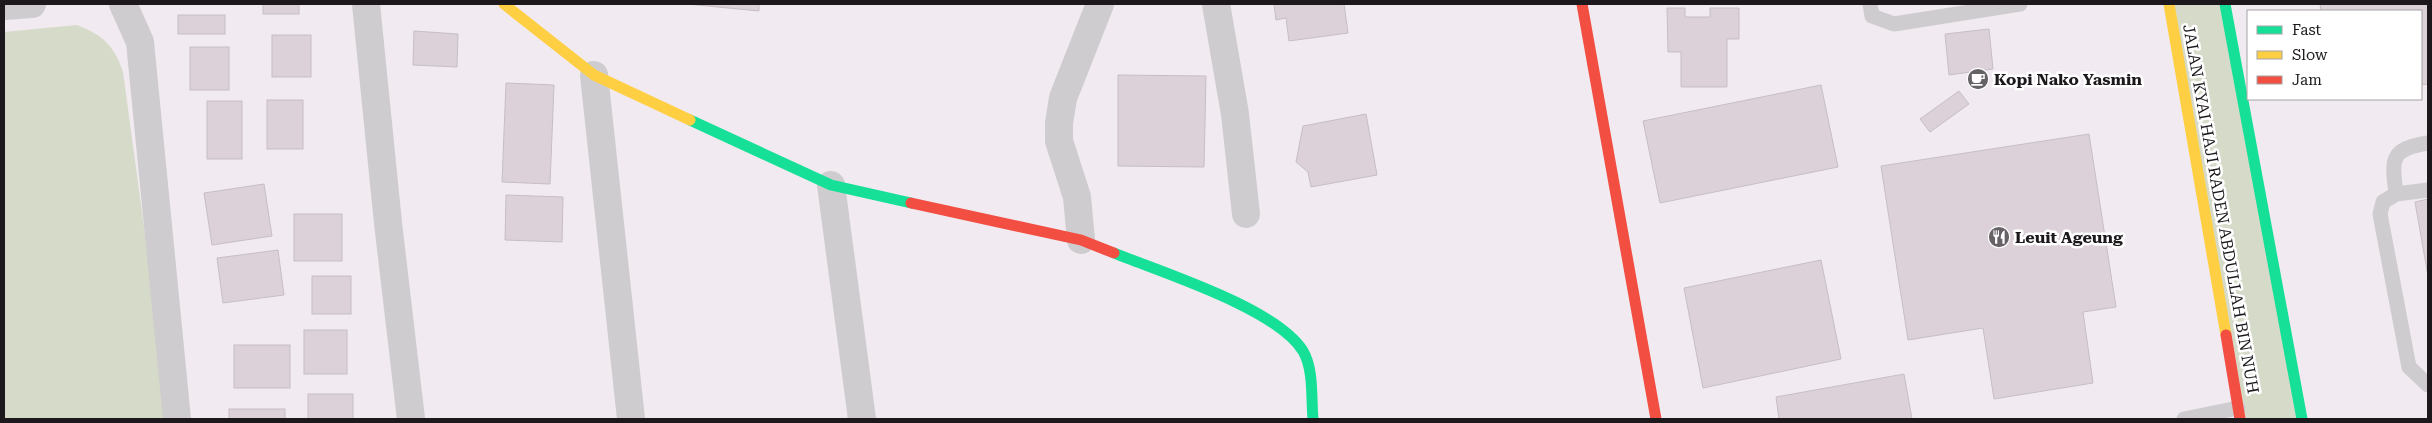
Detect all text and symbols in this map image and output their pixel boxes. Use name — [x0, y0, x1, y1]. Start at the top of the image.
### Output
legend — [2247, 10, 2422, 100]
text: Fast — [2292, 21, 2322, 39]
street label: JALAN KYAI HAJI RADEN ABDULLAH BIN NUH — [2179, 23, 2263, 395]
text: Slow — [2292, 46, 2328, 64]
cafe icon: Kopi Nako Yasmin — [1966, 67, 1990, 91]
place label: Kopi Nako Yasmin — [1994, 70, 2142, 89]
text: Jam — [2292, 71, 2322, 89]
restaurant icon: Leuit Ageung — [1987, 225, 2011, 249]
place label: Leuit Ageung — [2015, 228, 2123, 247]

